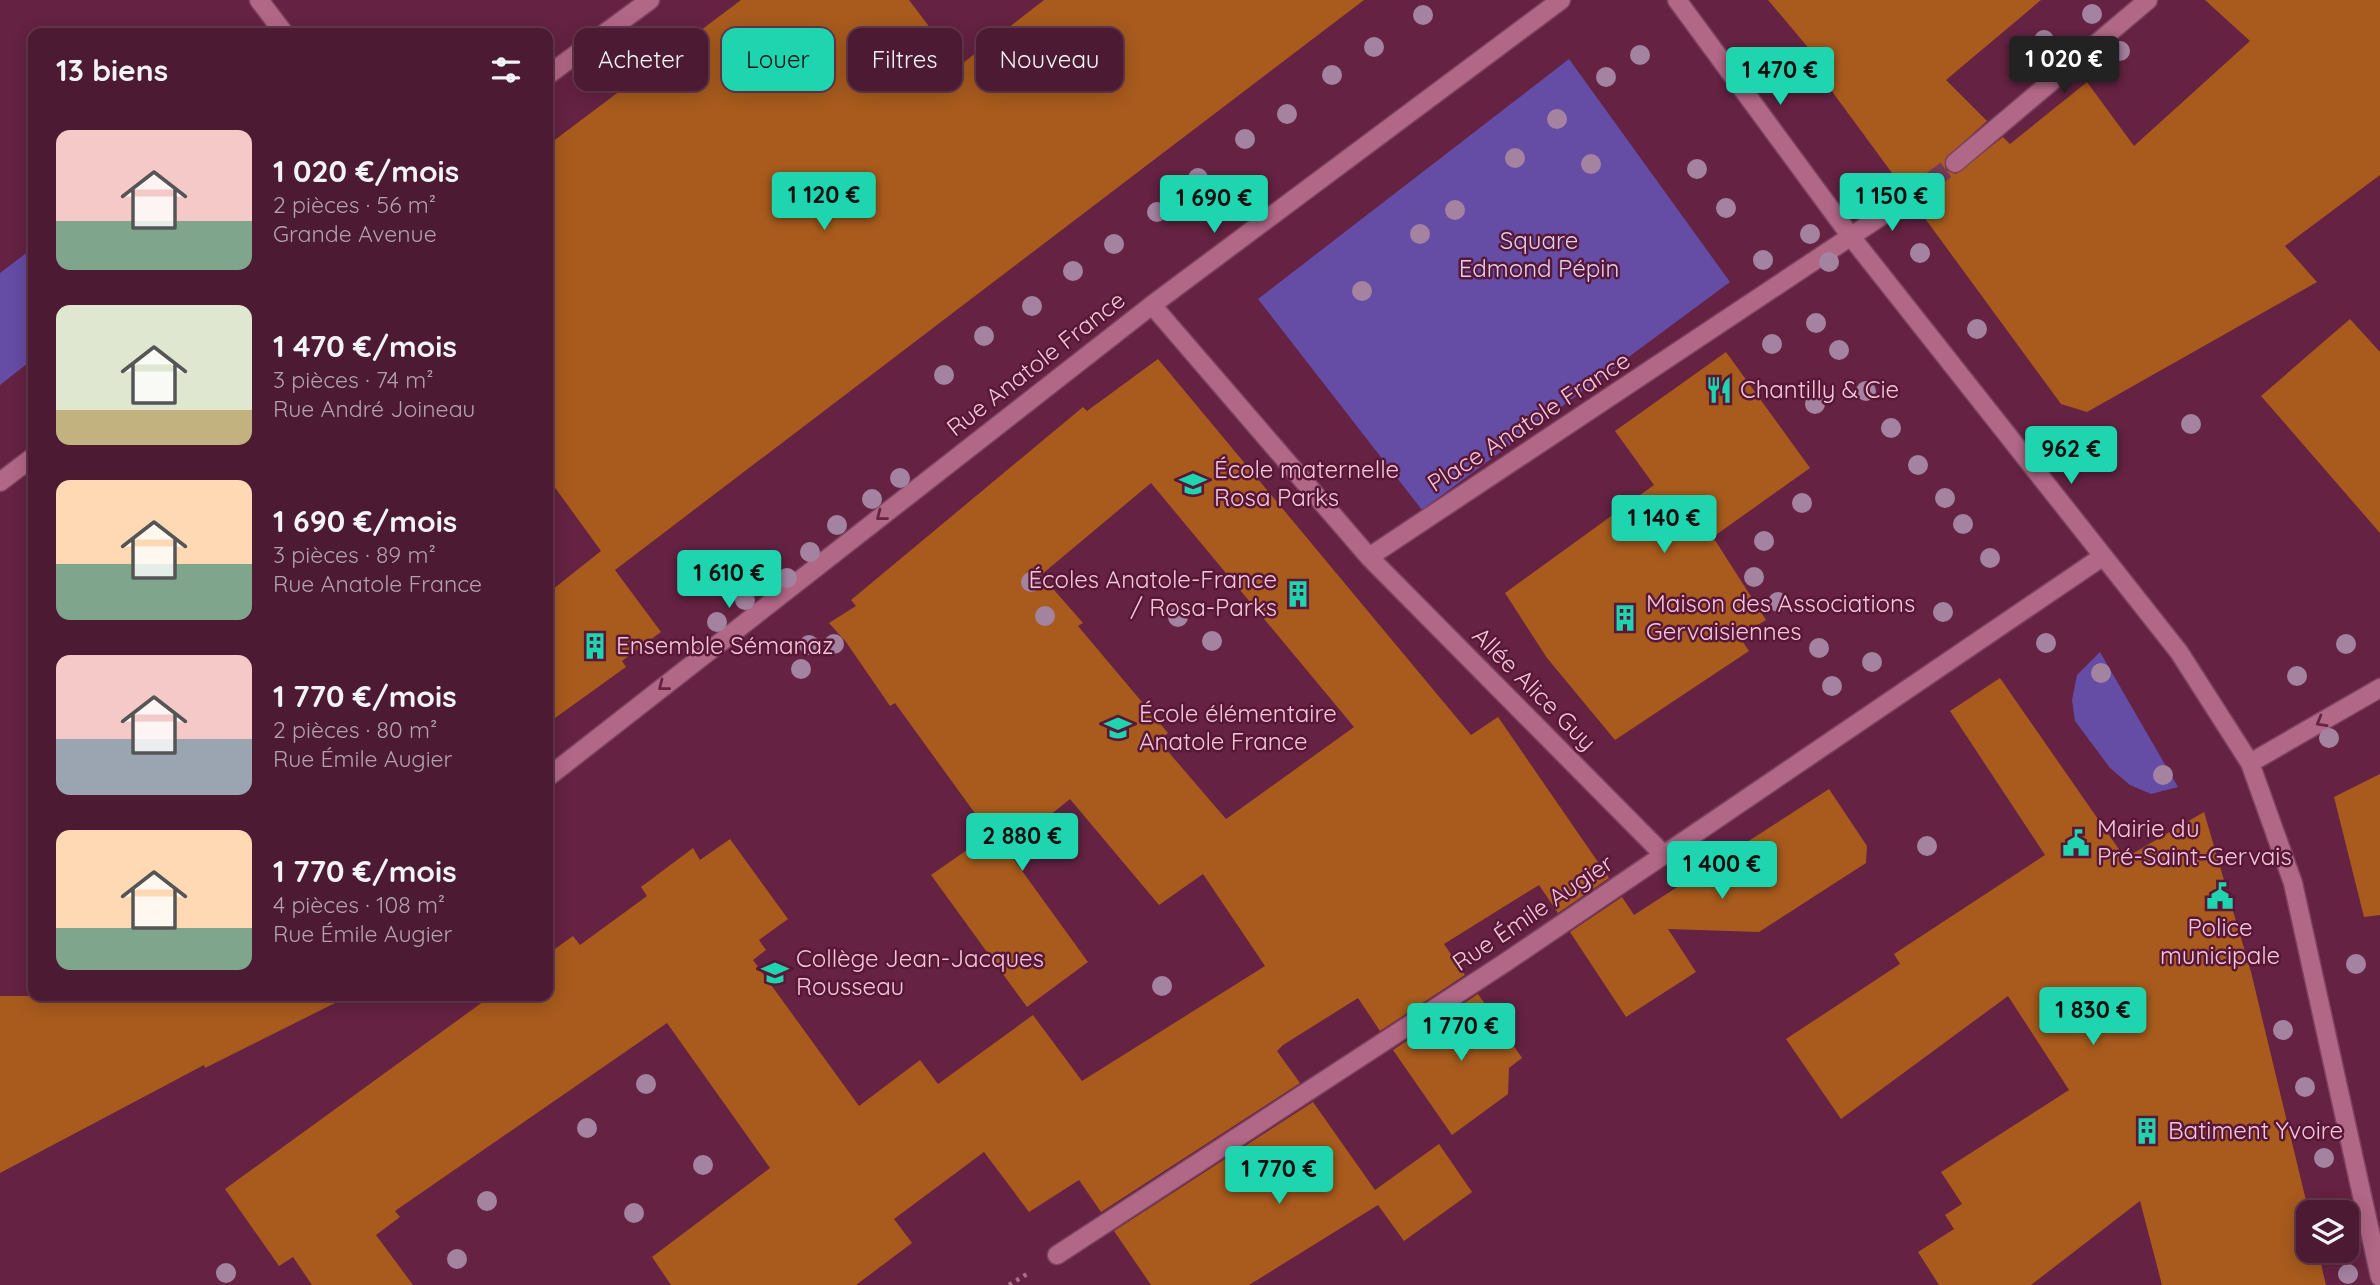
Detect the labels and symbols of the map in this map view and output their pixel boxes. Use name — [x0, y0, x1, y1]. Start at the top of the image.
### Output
pin: 1 020 € — [1999, 36, 2129, 96]
pin: 1 470 € — [1715, 48, 1845, 107]
pin: 1 120 € — [759, 173, 889, 232]
pin: 1 150 € — [1827, 174, 1957, 233]
pin: 1 690 € — [1149, 176, 1279, 235]
park label: Square Edmond Pépin — [1459, 225, 1619, 283]
street label: Rue Anatole France — [940, 284, 1131, 442]
street label: Place Anatole France — [1422, 344, 1635, 498]
place label: Chantilly & Cie — [1740, 374, 1899, 404]
restaurant icon: Chantilly & Cie — [1704, 375, 1734, 405]
pin: 962 € — [2022, 426, 2120, 486]
place label: École maternelle Rosa Parks — [1214, 454, 1399, 512]
school or university icon: École maternelle Rosa Parks — [1178, 469, 1208, 499]
pin: 1 140 € — [1599, 496, 1729, 555]
one-way arrow — [877, 507, 889, 520]
pin: 1 610 € — [664, 550, 794, 610]
place label: Écoles Anatole-France / Rosa-Parks — [1028, 564, 1277, 622]
building icon: Écoles Anatole-France / Rosa-Parks — [1283, 579, 1313, 609]
place label: Maison des Associations Gervaisiennes — [1646, 588, 1915, 646]
building icon: Maison des Associations Gervaisiennes — [1610, 603, 1640, 633]
street label: Allée Alice Guy — [1467, 620, 1603, 756]
place label: Ensemble Sémanaz — [616, 630, 834, 660]
building icon: Ensemble Sémanaz — [580, 631, 610, 661]
one-way arrow — [659, 678, 671, 691]
place label: École élémentaire Anatole France — [1139, 698, 1337, 756]
school or university icon: École élémentaire Anatole France — [1103, 713, 1133, 743]
one-way arrow — [2315, 714, 2328, 727]
place label: Mairie du Pré-Saint-Gervais — [2097, 813, 2292, 871]
pin: 2 880 € — [957, 814, 1087, 873]
public building icon: Mairie du Pré-Saint-Gervais — [2061, 828, 2091, 858]
pin: 1 400 € — [1657, 842, 1787, 901]
street label: Rue Émile Augier — [1446, 847, 1618, 977]
public building icon: Police municipale — [2205, 881, 2235, 911]
place label: Police municipale — [2160, 912, 2280, 970]
place label: Collège Jean-Jacques Rousseau — [796, 943, 1044, 1001]
school or university icon: Collège Jean-Jacques Rousseau — [760, 958, 790, 988]
pin: 1 830 € — [2028, 988, 2158, 1047]
pin: 1 770 € — [1396, 1004, 1526, 1063]
place label: Batiment Yvoire — [2168, 1115, 2343, 1145]
building icon: Batiment Yvoire — [2132, 1116, 2162, 1146]
pin: 1 770 € — [1214, 1146, 1344, 1206]

